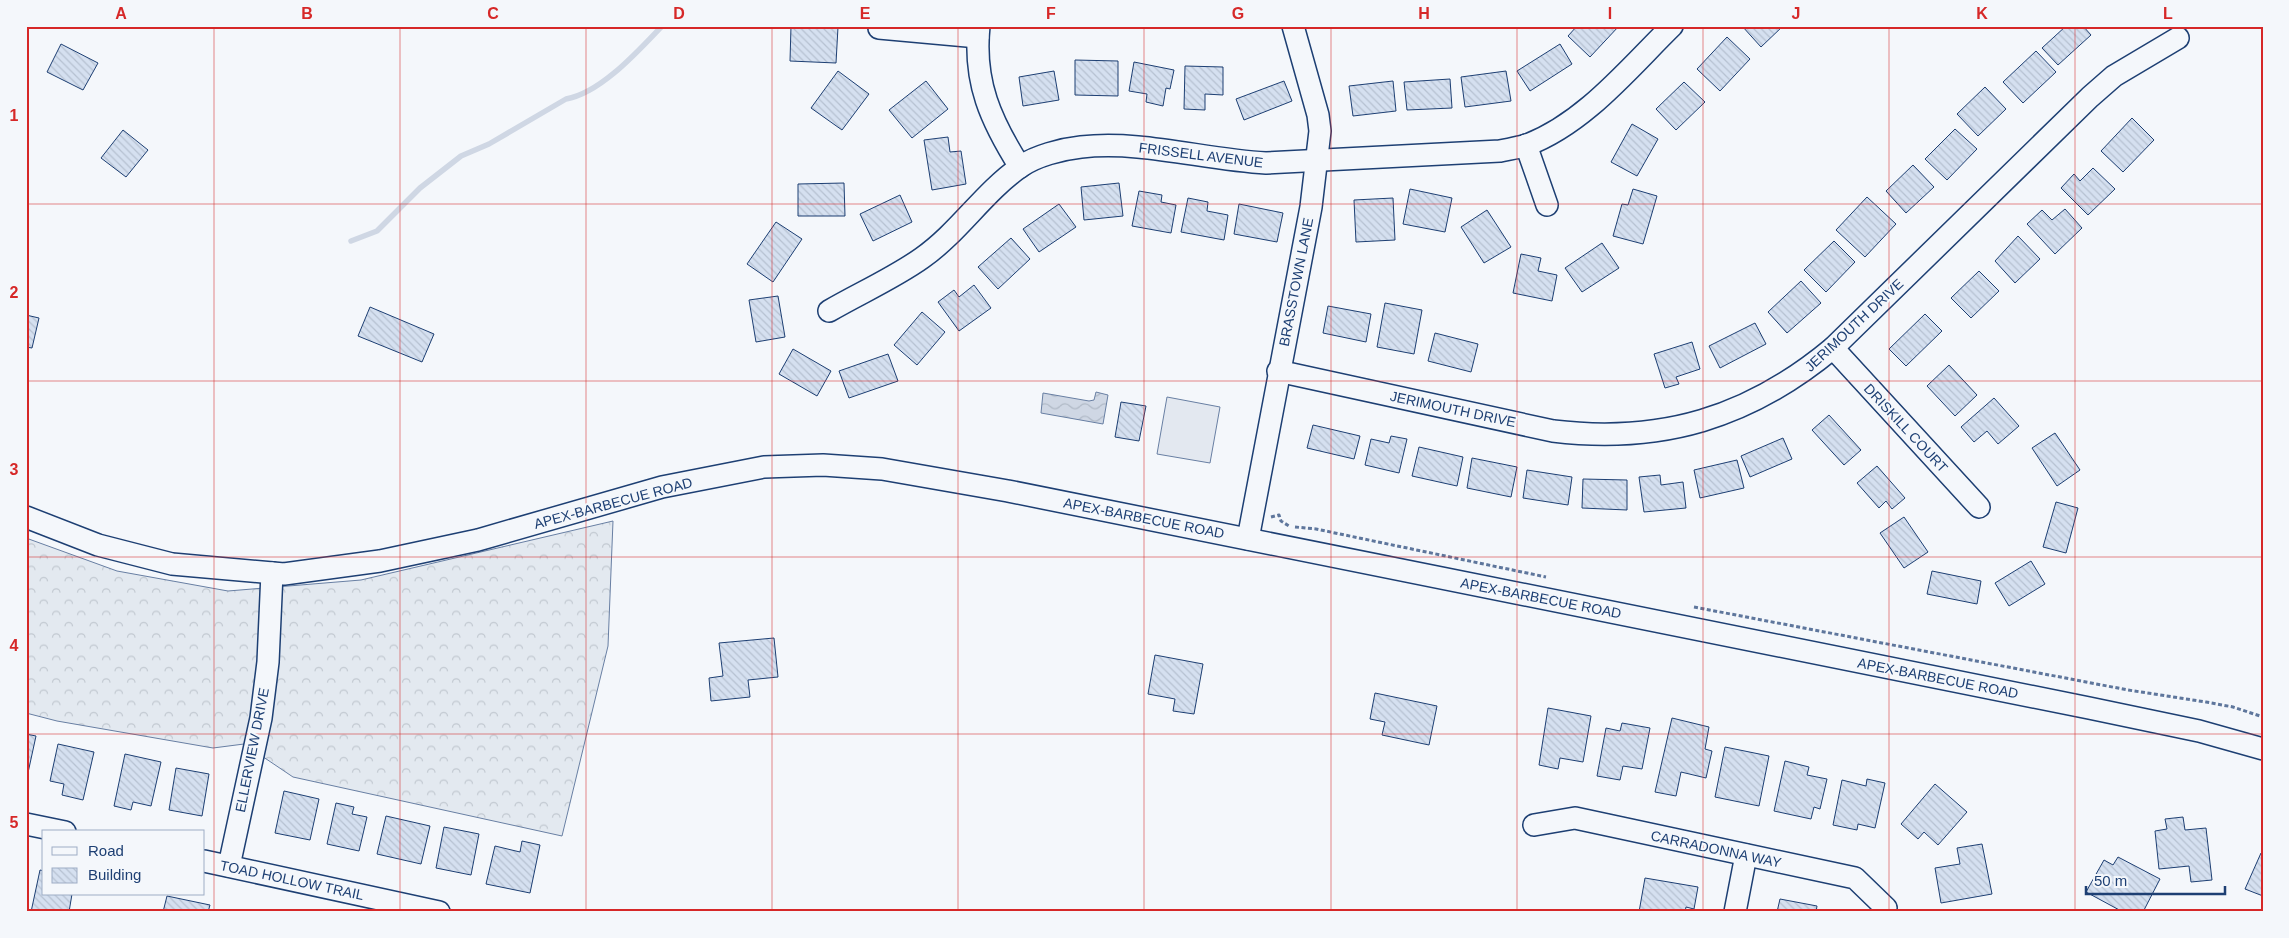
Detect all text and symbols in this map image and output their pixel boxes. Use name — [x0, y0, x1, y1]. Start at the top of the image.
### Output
text: A — [115, 5, 127, 22]
text: B — [301, 5, 313, 22]
text: C — [487, 5, 499, 22]
text: D — [673, 5, 685, 22]
text: E — [860, 5, 871, 22]
text: F — [1046, 5, 1056, 22]
text: G — [1232, 5, 1244, 22]
text: H — [1418, 5, 1430, 22]
text: I — [1608, 5, 1612, 22]
text: J — [1792, 5, 1800, 22]
text: K — [1976, 5, 1988, 22]
text: L — [2163, 5, 2173, 22]
text: 1 — [10, 107, 19, 124]
street label: FRISSELL AVENUE — [1138, 139, 1264, 171]
street label: BRASSTOWN LANE — [1276, 216, 1316, 348]
street label: JERIMOUTH DRIVE — [1802, 275, 1906, 375]
text: 2 — [10, 284, 19, 301]
street label: DRISKILL COURT — [1861, 380, 1951, 476]
street label: JERIMOUTH DRIVE — [1389, 388, 1517, 430]
text: 3 — [10, 461, 19, 478]
street label: APEX-BARBECUE ROAD — [532, 474, 694, 532]
street label: APEX-BARBECUE ROAD — [1062, 495, 1226, 541]
street label: APEX-BARBECUE ROAD — [1459, 575, 1623, 621]
text: 4 — [10, 637, 19, 654]
street label: APEX-BARBECUE ROAD — [1856, 655, 2020, 701]
street label: ELLERVIEW DRIVE — [232, 686, 272, 814]
text: 5 — [10, 814, 19, 831]
street label: CARRADONNA WAY — [1649, 827, 1783, 871]
legend — [42, 830, 205, 896]
text: Road — [88, 842, 124, 859]
street label: TOAD HOLLOW TRAIL — [219, 857, 366, 903]
scale bar — [2086, 863, 2225, 895]
text: Building — [88, 866, 141, 883]
text: 50 m — [2094, 872, 2127, 889]

